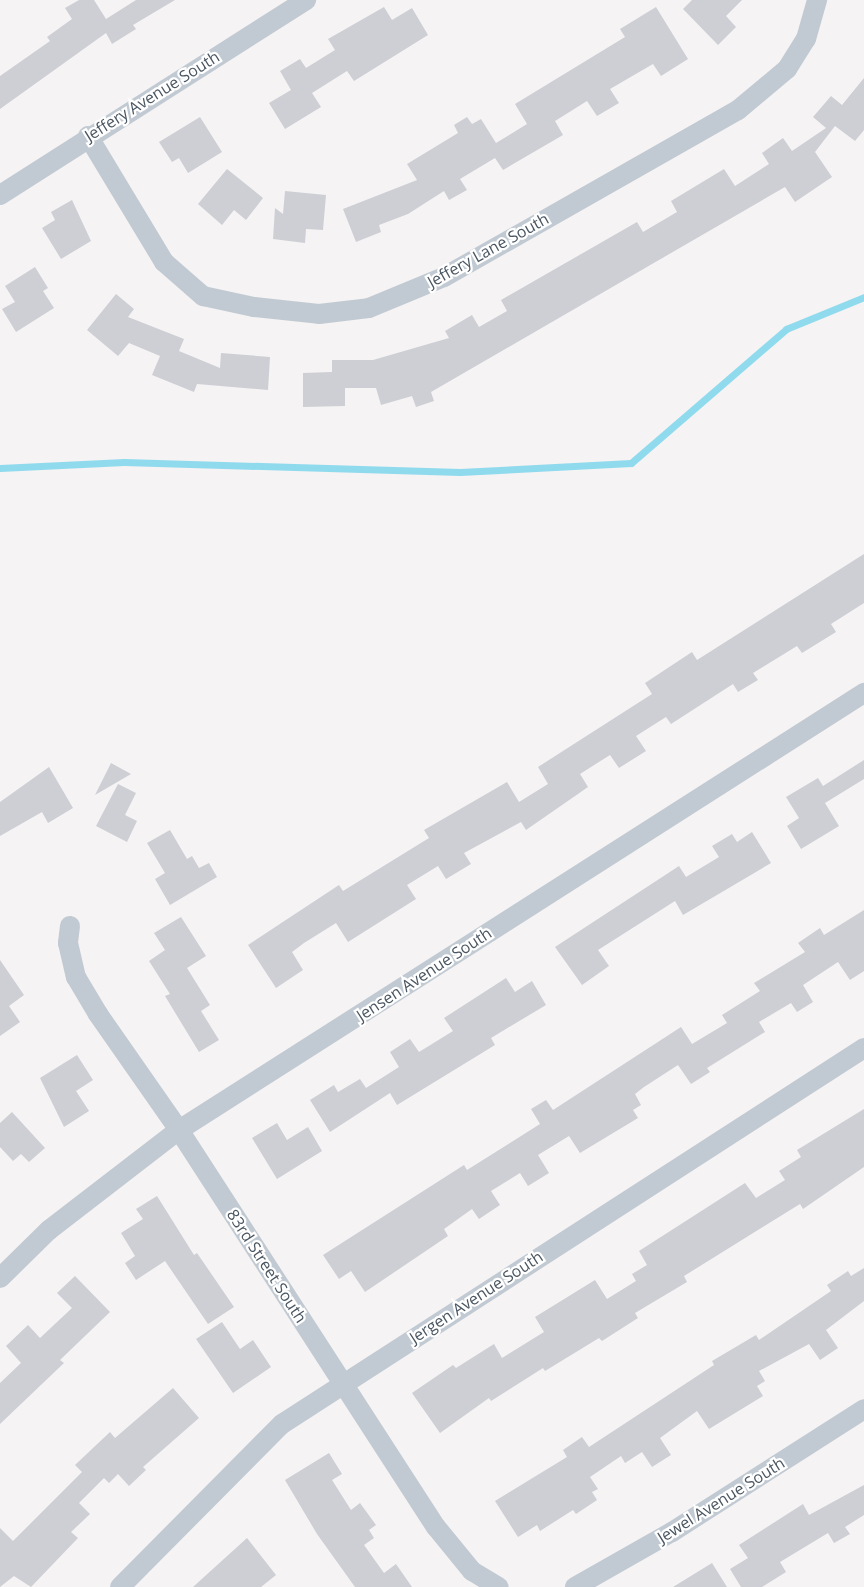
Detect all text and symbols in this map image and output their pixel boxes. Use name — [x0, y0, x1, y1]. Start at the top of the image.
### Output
street label: Jeffery Avenue South — [81, 47, 223, 145]
street label: Jeffery Lane South — [424, 209, 552, 291]
street label: Jensen Avenue South — [353, 923, 495, 1025]
street label: 83rd Street South — [223, 1206, 311, 1326]
street label: Jergen Avenue South — [406, 1247, 546, 1347]
street label: Jewel Avenue South — [654, 1453, 788, 1547]

